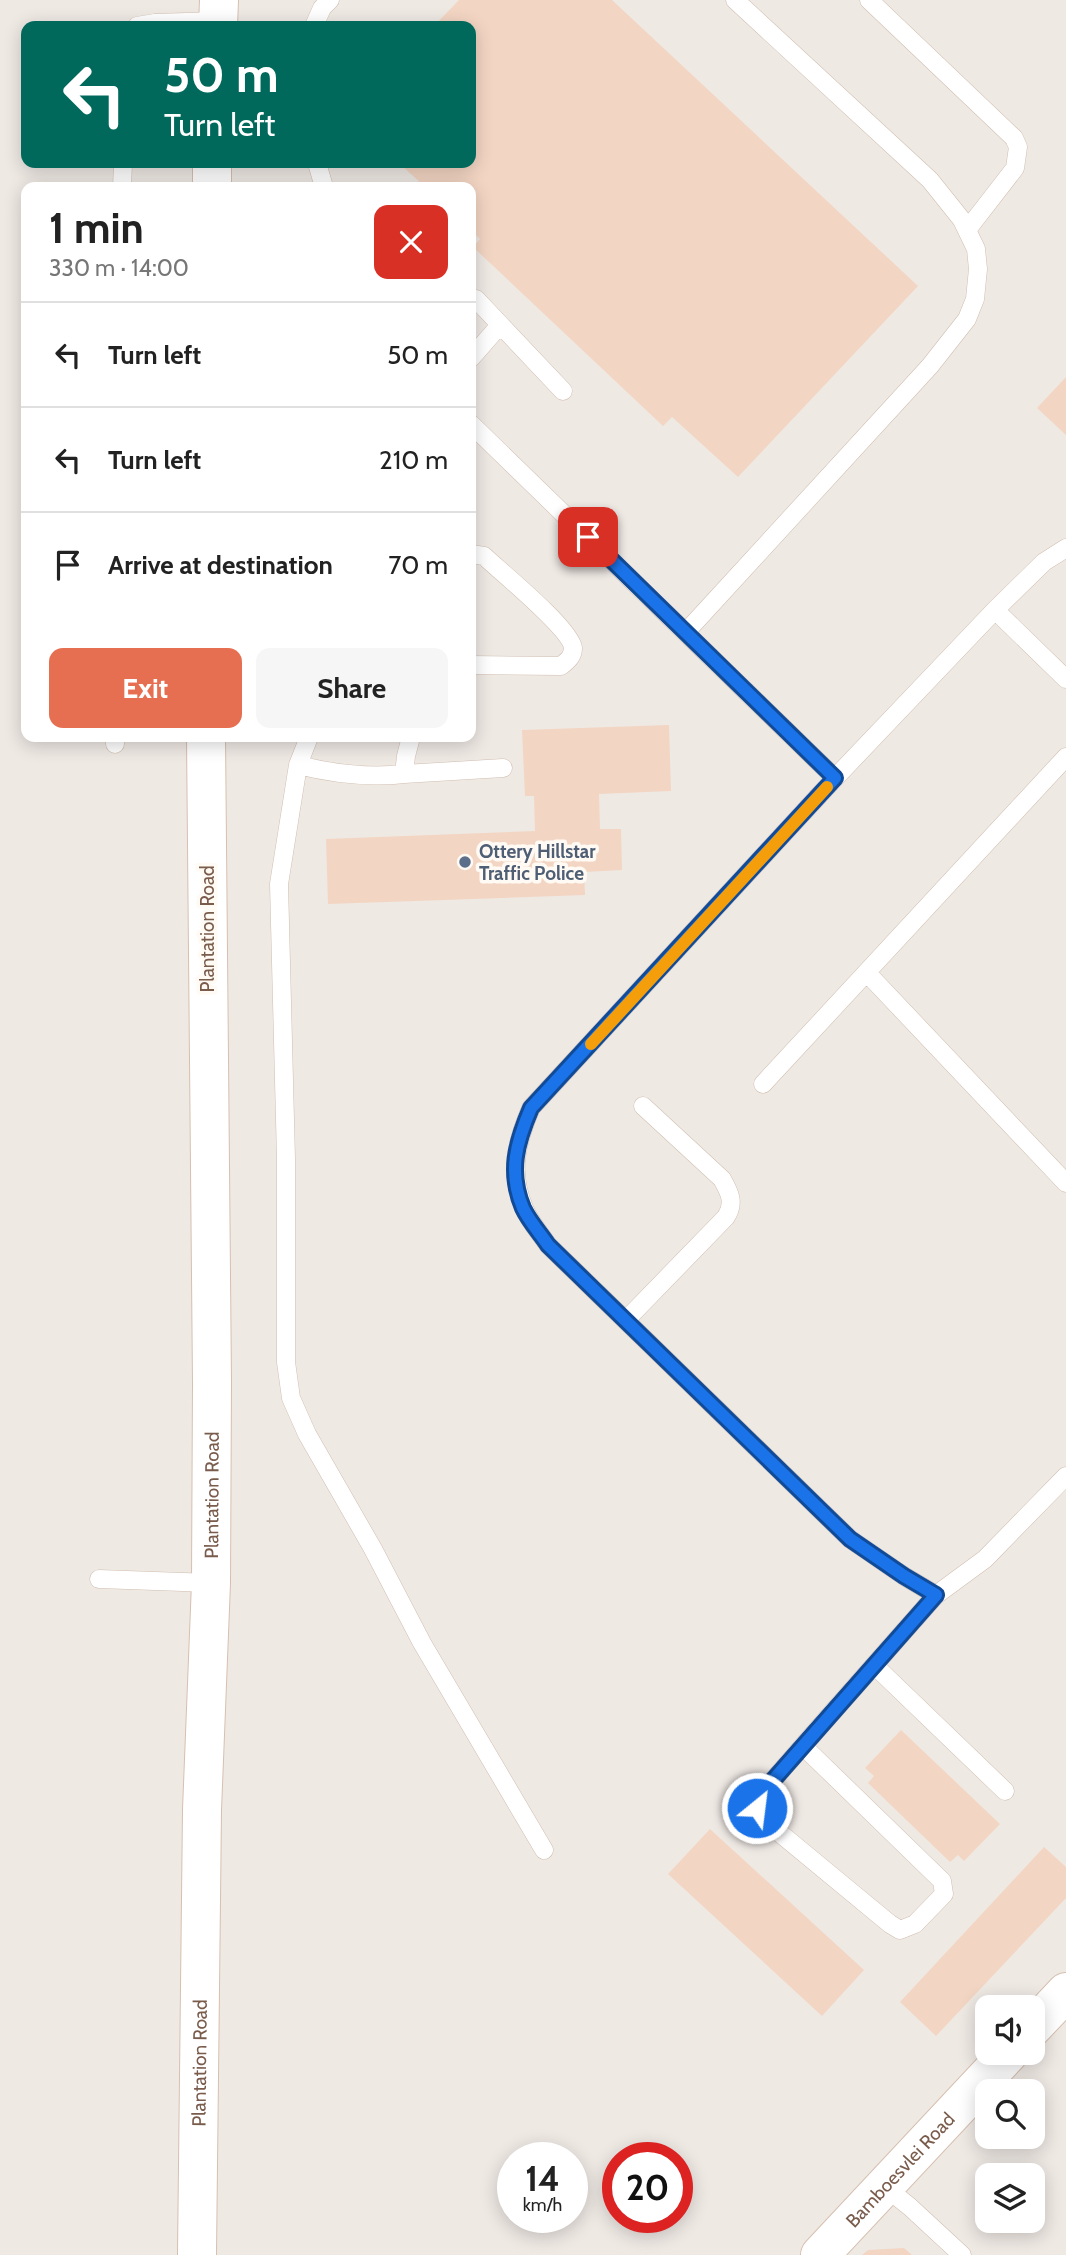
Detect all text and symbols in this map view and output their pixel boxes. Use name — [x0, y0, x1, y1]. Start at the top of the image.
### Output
text: 50 m — [164, 45, 279, 104]
icon: left — [49, 49, 140, 140]
text: Turn left — [164, 105, 275, 144]
text: 1 min — [49, 202, 144, 254]
button: close — [374, 205, 448, 279]
text: 330 m · 14:00 — [49, 254, 189, 282]
icon: left — [49, 336, 87, 374]
text: Turn left — [108, 339, 201, 371]
text: 50 m — [387, 339, 448, 371]
icon: left — [49, 441, 87, 479]
text: Turn left — [108, 444, 201, 476]
text: 210 m — [379, 444, 448, 476]
pin — [558, 507, 618, 567]
icon: arrive — [569, 518, 607, 556]
icon: arrive — [49, 546, 87, 584]
text: Arrive at destination — [108, 549, 333, 581]
text: 70 m — [388, 549, 448, 581]
button: Exit — [49, 648, 242, 728]
button: Share — [256, 648, 448, 728]
place label: Ottery Hillstar Traffic Police — [479, 840, 596, 885]
marker: Ottery Hillstar Traffic Police — [457, 854, 473, 870]
street label: Plantation Road — [196, 865, 219, 993]
street label: Plantation Road — [200, 1432, 223, 1559]
position arrow — [720, 1771, 794, 1845]
map controls — [975, 1995, 1045, 2233]
button: sound — [975, 1995, 1045, 2065]
street label: Plantation Road — [187, 1999, 211, 2127]
button: search — [975, 2079, 1045, 2149]
street label: Bamboesvlei Road — [841, 2107, 959, 2232]
speed limit sign: 20 — [602, 2142, 693, 2233]
text: 14 — [525, 2157, 560, 2200]
button: layers — [975, 2163, 1045, 2233]
text: km/h — [523, 2194, 562, 2216]

